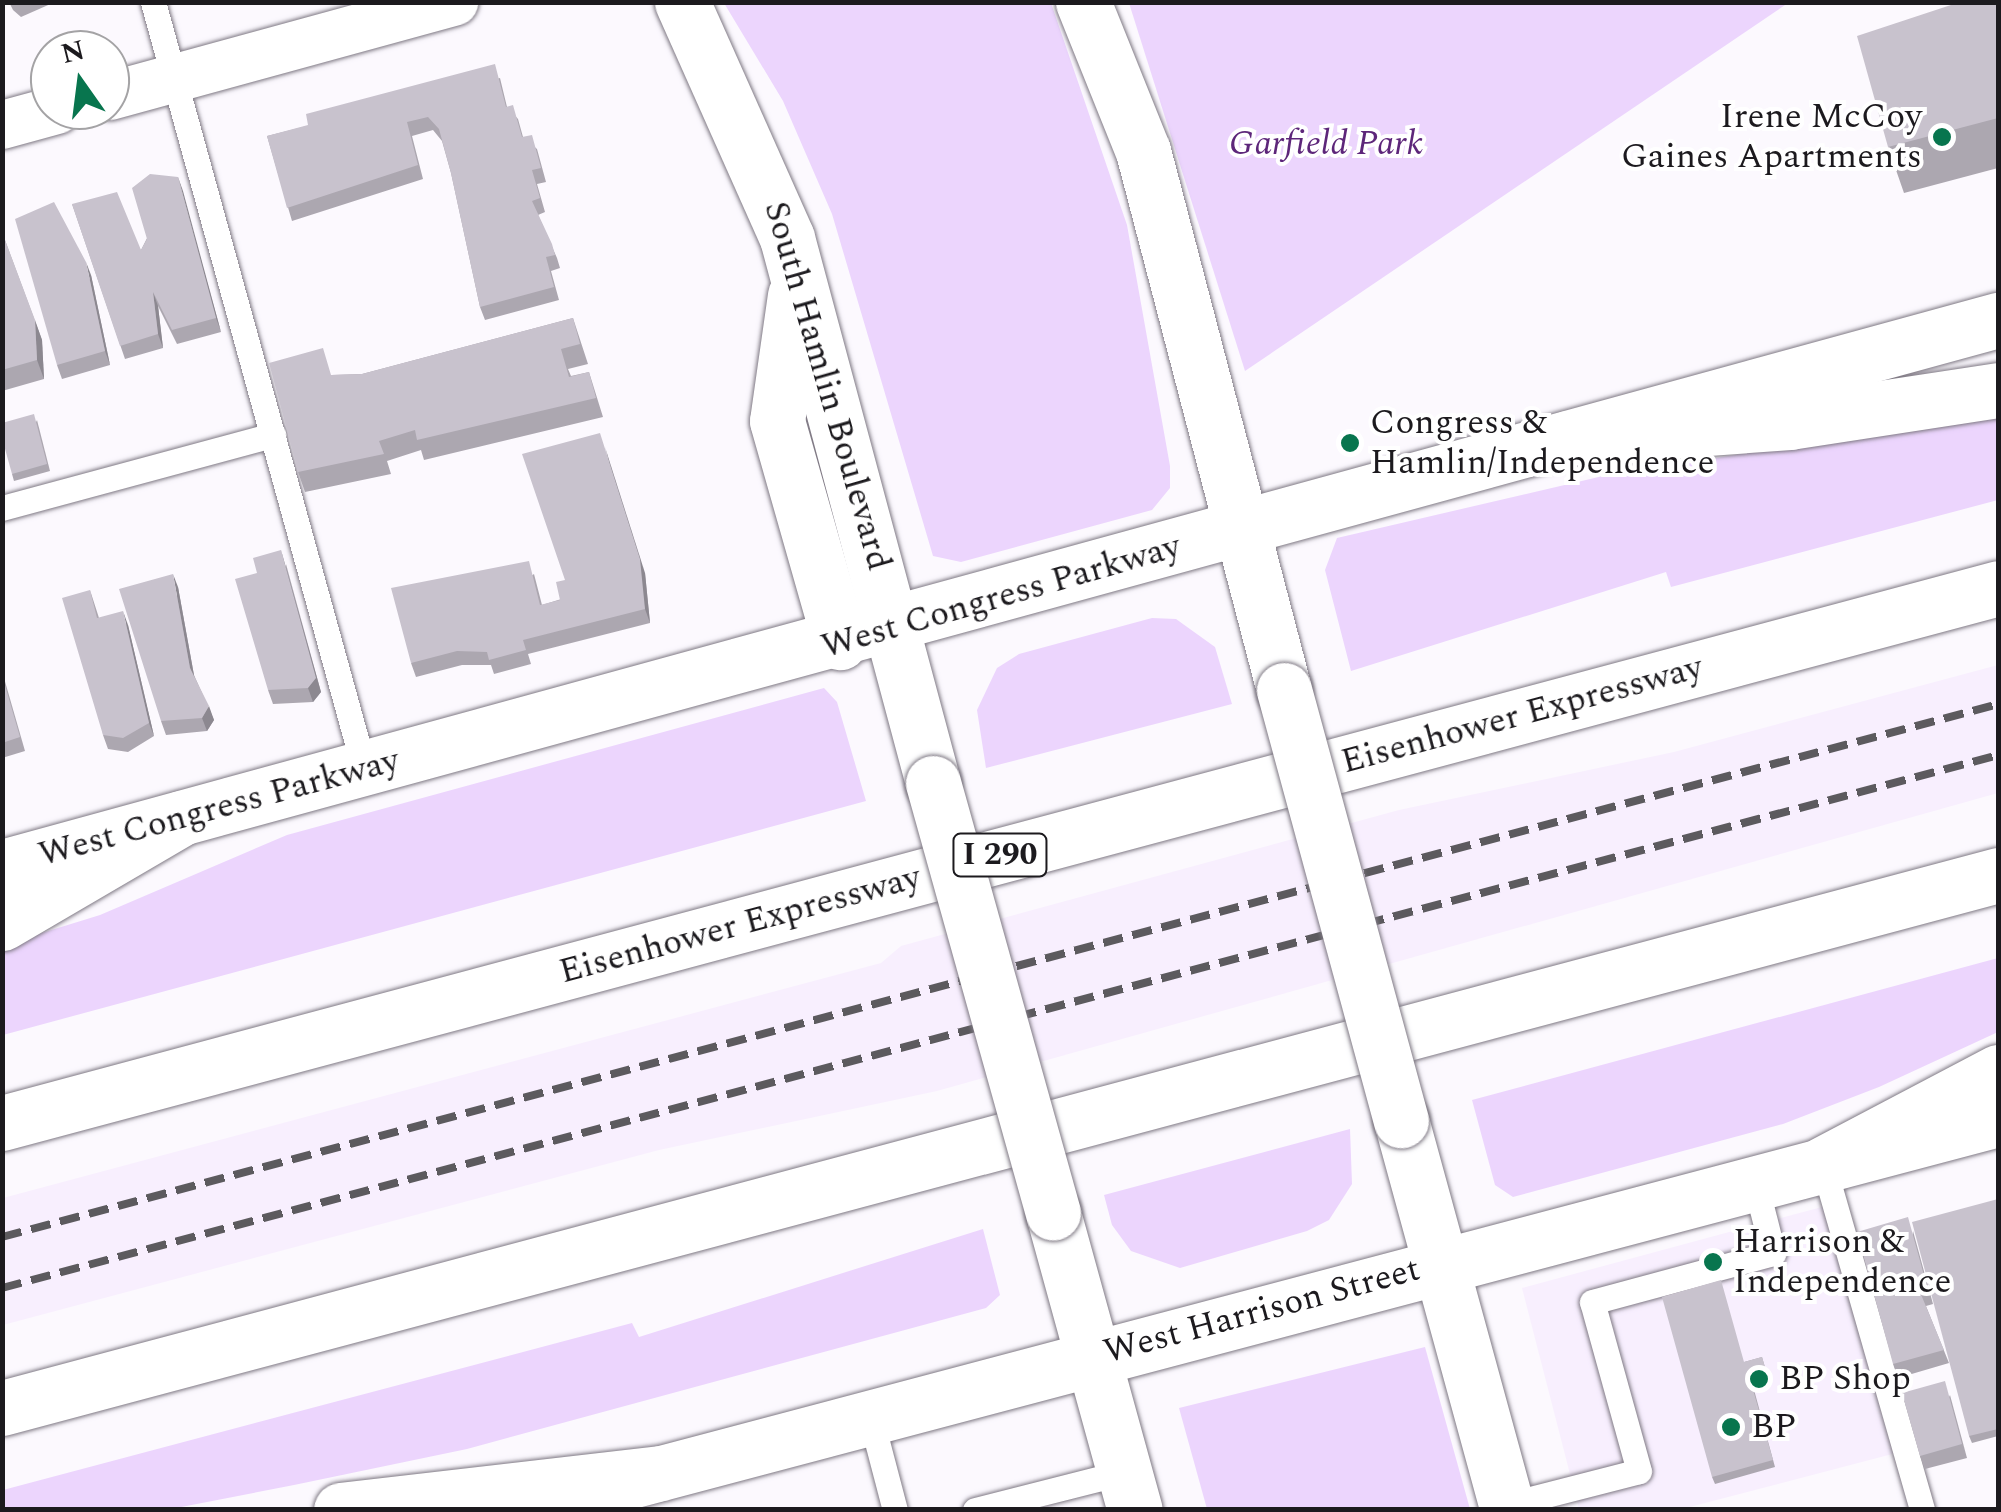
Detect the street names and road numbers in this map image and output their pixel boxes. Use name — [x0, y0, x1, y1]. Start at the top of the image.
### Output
street label: South Hamlin Boulevard — [754, 197, 900, 575]
street label: West Congress Parkway — [817, 526, 1185, 668]
street label: Eisenhower Expressway — [1337, 647, 1707, 783]
street label: West Congress Parkway — [34, 740, 404, 876]
road number: I 290 — [950, 828, 1050, 882]
street label: Eisenhower Expressway — [555, 857, 925, 993]
street label: West Harrison Street — [1099, 1249, 1425, 1373]

